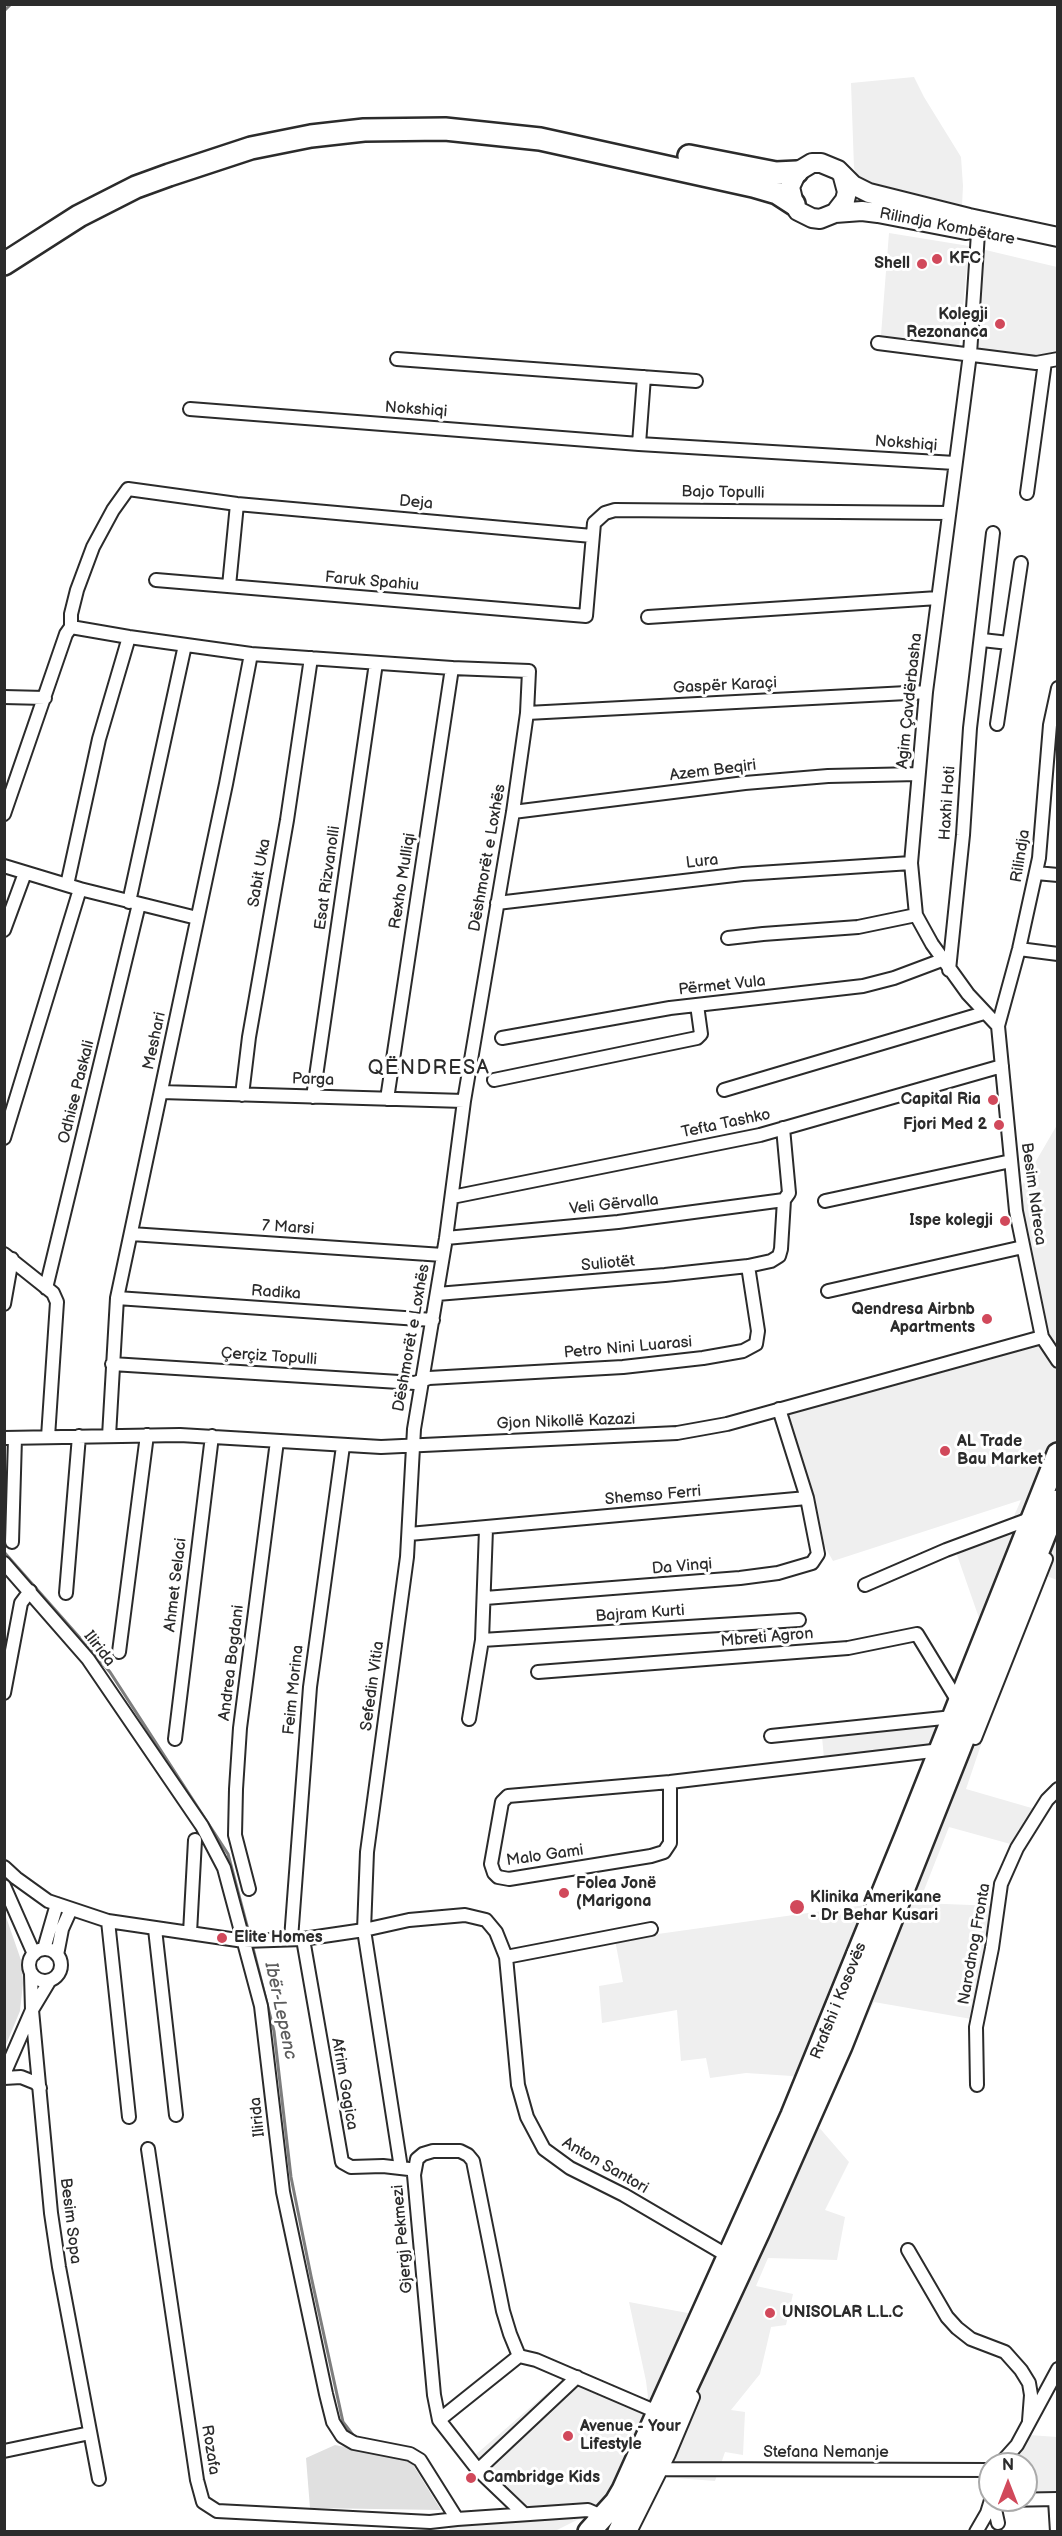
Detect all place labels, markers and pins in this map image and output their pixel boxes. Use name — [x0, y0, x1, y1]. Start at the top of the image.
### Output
place label: KFC — [949, 249, 981, 269]
marker: KFC — [930, 252, 944, 266]
place label: Shell — [874, 254, 910, 274]
marker: Shell — [915, 257, 929, 271]
place label: Kolegji Rezonanca — [906, 305, 988, 343]
marker: Kolegji Rezonanca — [993, 317, 1007, 331]
place label: Capital Ria — [901, 1090, 981, 1110]
marker: Capital Ria — [986, 1093, 1000, 1107]
place label: Fjori Med 2 — [903, 1115, 987, 1135]
marker: Fjori Med 2 — [992, 1118, 1006, 1132]
place label: Ispe kolegji — [909, 1211, 993, 1231]
marker: Ispe kolegji — [998, 1214, 1012, 1228]
place label: Qendresa Airbnb Apartments — [852, 1300, 975, 1338]
marker: Qendresa Airbnb Apartments — [980, 1312, 994, 1326]
place label: AL Trade Bau Market — [957, 1432, 1043, 1470]
marker: AL Trade Bau Market — [938, 1444, 952, 1458]
place label: Folea Jonë (Marigona — [576, 1874, 656, 1912]
marker: Folea Jonë (Marigona — [557, 1886, 571, 1900]
place label: Klinika Amerikane - Dr Behar Kusari — [810, 1888, 941, 1926]
marker: Klinika Amerikane - Dr Behar Kusari — [788, 1898, 806, 1916]
place label: Elite Homes — [234, 1928, 323, 1948]
marker: Elite Homes — [215, 1931, 229, 1945]
place label: UNISOLAR L.L.C — [782, 2303, 903, 2323]
marker: UNISOLAR L.L.C — [763, 2306, 777, 2320]
place label: Avenue - Your Lifestyle — [580, 2417, 681, 2455]
marker: Avenue - Your Lifestyle — [561, 2429, 575, 2443]
place label: Cambridge Kids — [483, 2468, 600, 2488]
marker: Cambridge Kids — [464, 2471, 478, 2485]

